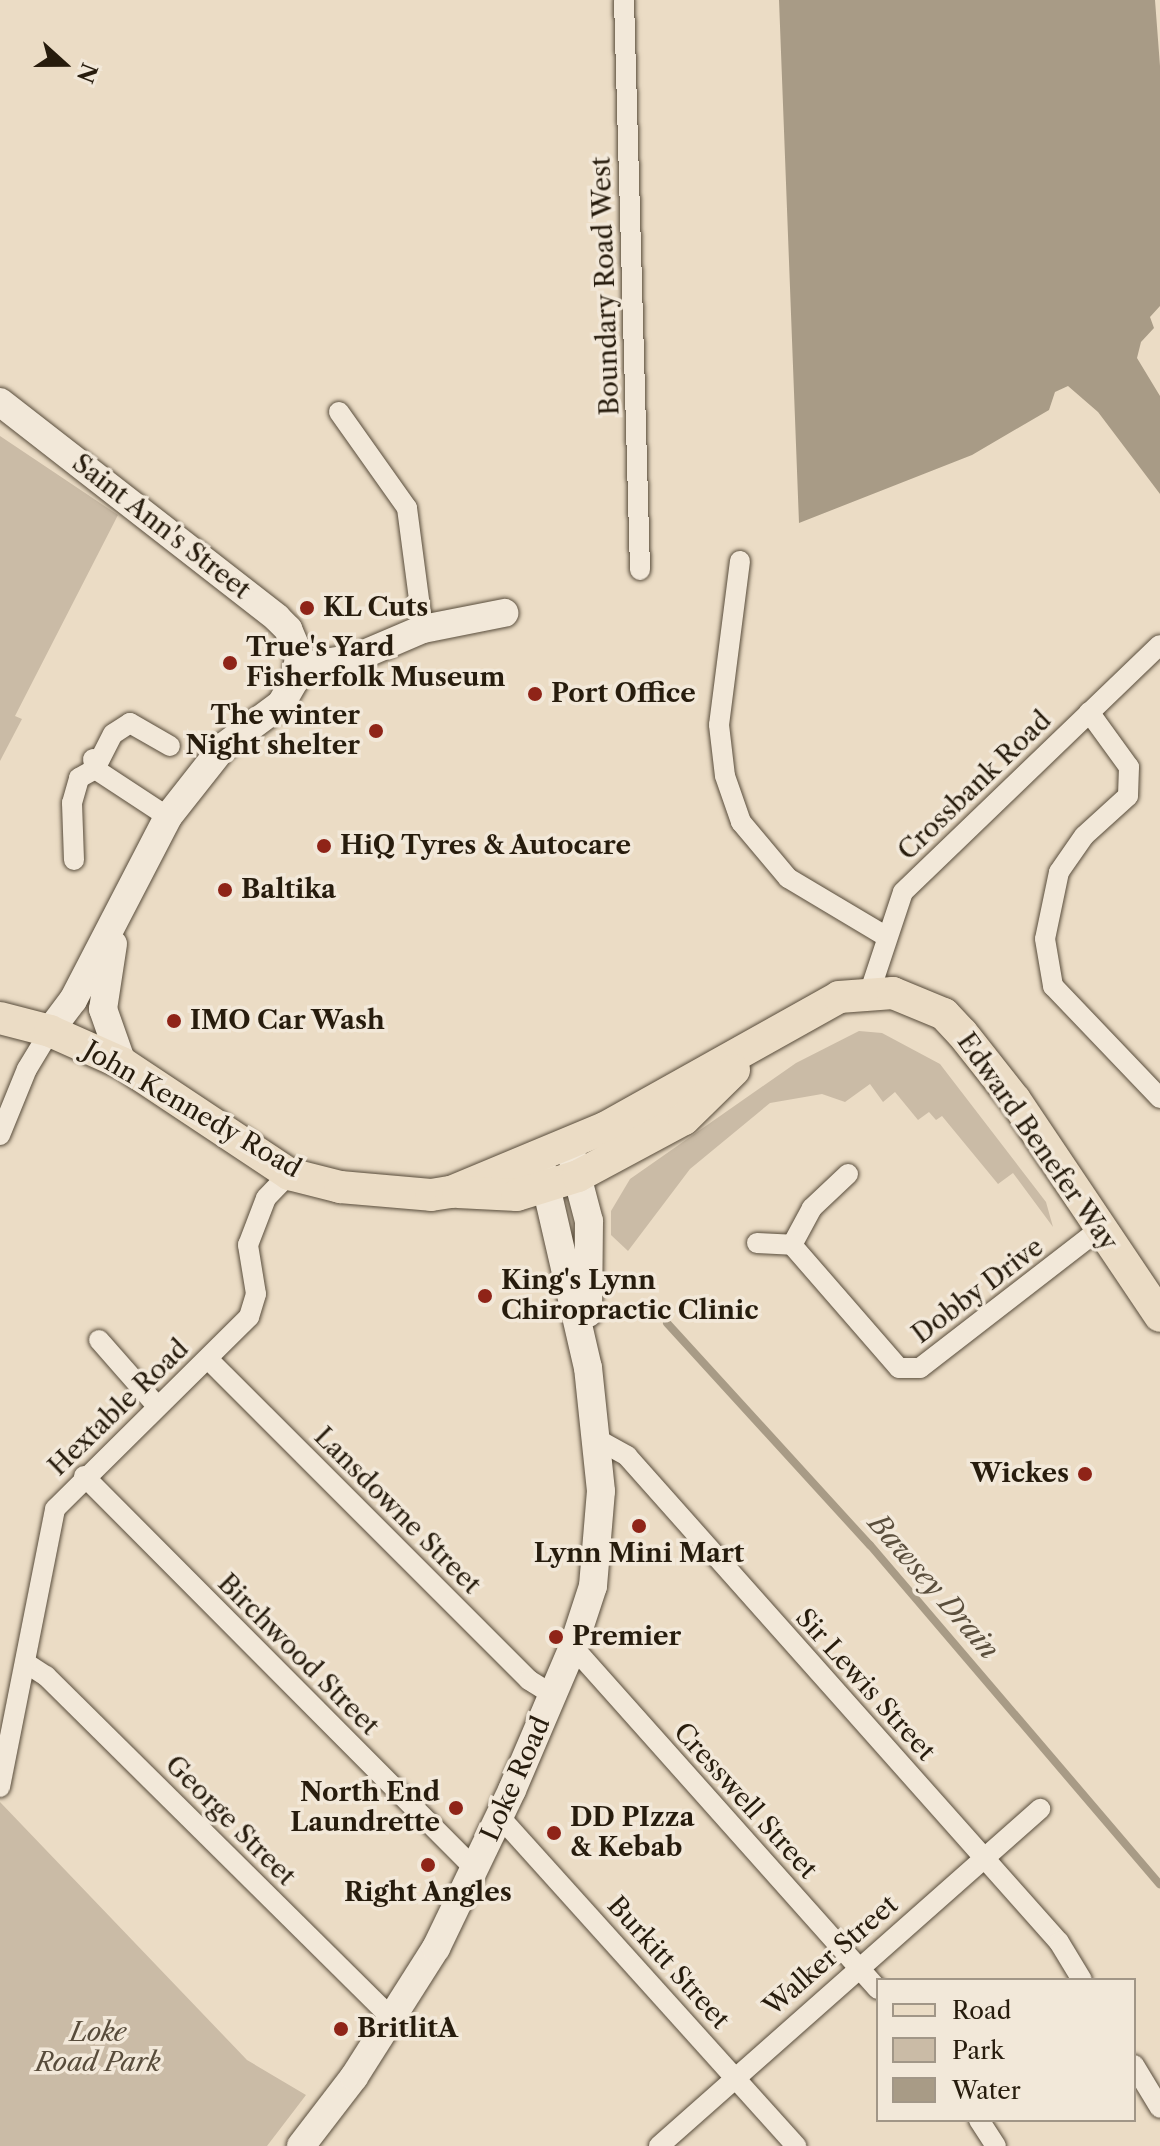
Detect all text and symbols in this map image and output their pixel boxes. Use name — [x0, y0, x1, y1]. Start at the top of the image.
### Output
north arrow — [24, 24, 104, 104]
text: N — [71, 59, 103, 87]
street label: Boundary Road West — [586, 155, 626, 417]
street label: Saint Ann's Street — [65, 448, 257, 606]
place label: KL Cuts — [323, 592, 429, 624]
marker: KL Cuts — [298, 599, 316, 617]
place label: True's Yard Fisherfolk Museum — [246, 632, 506, 694]
marker: True's Yard Fisherfolk Museum — [221, 654, 239, 672]
place label: Port Office — [551, 678, 696, 710]
marker: Port Office — [526, 685, 544, 703]
place label: The winter Night shelter — [185, 700, 360, 762]
street label: Crossbank Road — [892, 705, 1058, 867]
marker: The winter Night shelter — [367, 722, 385, 740]
place label: HiQ Tyres & Autocare — [340, 830, 633, 862]
marker: HiQ Tyres & Autocare — [315, 837, 333, 855]
place label: Baltika — [241, 874, 336, 906]
marker: Baltika — [216, 881, 234, 899]
place label: IMO Car Wash — [190, 1005, 386, 1037]
marker: IMO Car Wash — [165, 1012, 183, 1030]
street label: Edward Benefer Way — [950, 1027, 1124, 1257]
street label: John Kennedy Road — [77, 1035, 307, 1185]
street label: Dobby Drive — [906, 1231, 1050, 1351]
place label: King's Lynn Chiropractic Clinic — [501, 1265, 759, 1326]
marker: King's Lynn Chiropractic Clinic — [476, 1287, 494, 1305]
street label: Hextable Road — [43, 1333, 195, 1483]
street label: Lansdowne Street — [307, 1421, 487, 1601]
place label: Wickes — [970, 1458, 1069, 1490]
marker: Wickes — [1076, 1465, 1094, 1483]
water label: Bawsey Drain — [862, 1506, 1006, 1666]
marker: Lynn Mini Mart — [630, 1517, 648, 1535]
place label: Lynn Mini Mart — [534, 1538, 744, 1570]
street label: Birchwood Street — [211, 1568, 385, 1742]
street label: Sir Lewis Street — [789, 1603, 941, 1767]
place label: Premier — [572, 1621, 681, 1653]
marker: Premier — [547, 1628, 565, 1646]
street label: Loke Road — [475, 1712, 557, 1846]
street label: Cresswell Street — [667, 1717, 823, 1885]
street label: George Street — [158, 1749, 302, 1893]
place label: North End Laundrette — [290, 1777, 440, 1838]
marker: North End Laundrette — [447, 1799, 465, 1817]
place label: DD PIzza & Kebab — [570, 1802, 694, 1864]
marker: DD PIzza & Kebab — [545, 1824, 563, 1842]
marker: Right Angles — [419, 1856, 437, 1874]
place label: Right Angles — [344, 1877, 512, 1909]
street label: Walker Street — [757, 1889, 905, 2023]
street label: Burkitt Street — [601, 1890, 735, 2036]
legend — [876, 1978, 1136, 2122]
text: Road — [952, 1996, 1011, 2025]
place label: BritlitA — [357, 2013, 458, 2045]
park label: Loke Road Park — [35, 2017, 161, 2078]
marker: BritlitA — [332, 2020, 350, 2038]
text: Park — [952, 2036, 1004, 2065]
text: Water — [952, 2076, 1021, 2105]

